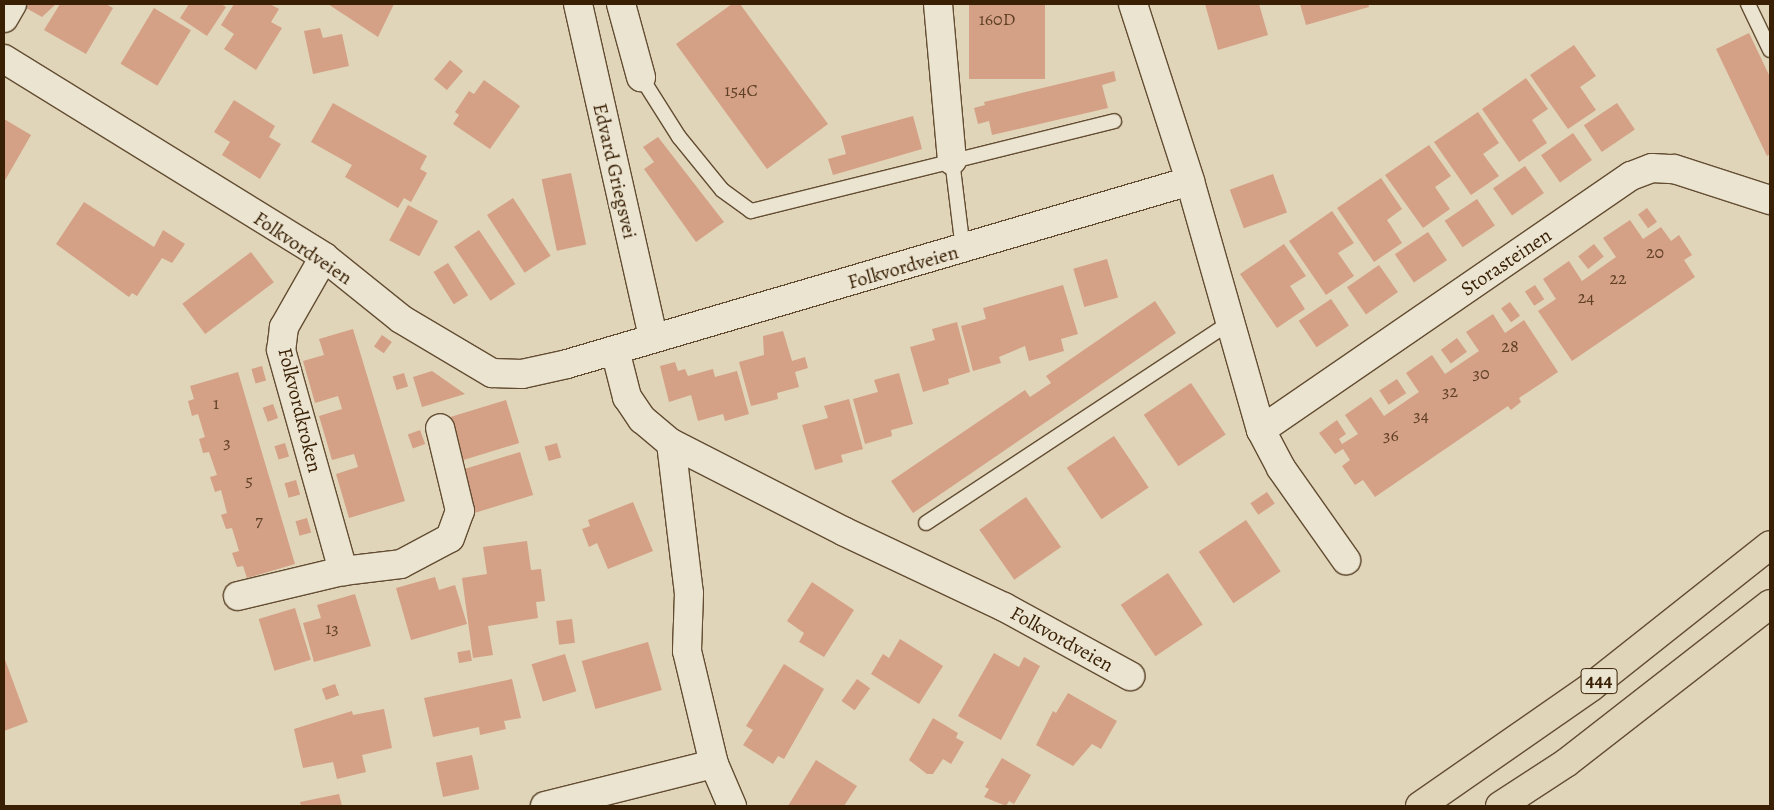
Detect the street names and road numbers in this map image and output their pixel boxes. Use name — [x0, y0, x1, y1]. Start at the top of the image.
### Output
street label: Edvard Griegsvei — [588, 101, 642, 241]
street label: Folkvordveien — [249, 206, 357, 290]
street label: Storasteinen — [1456, 223, 1556, 301]
street label: Folkvordveien — [845, 240, 961, 294]
street label: Folkvordkroken — [273, 345, 327, 475]
street label: Folkvordveien — [1006, 601, 1118, 677]
road number: 444 — [1580, 664, 1618, 698]

